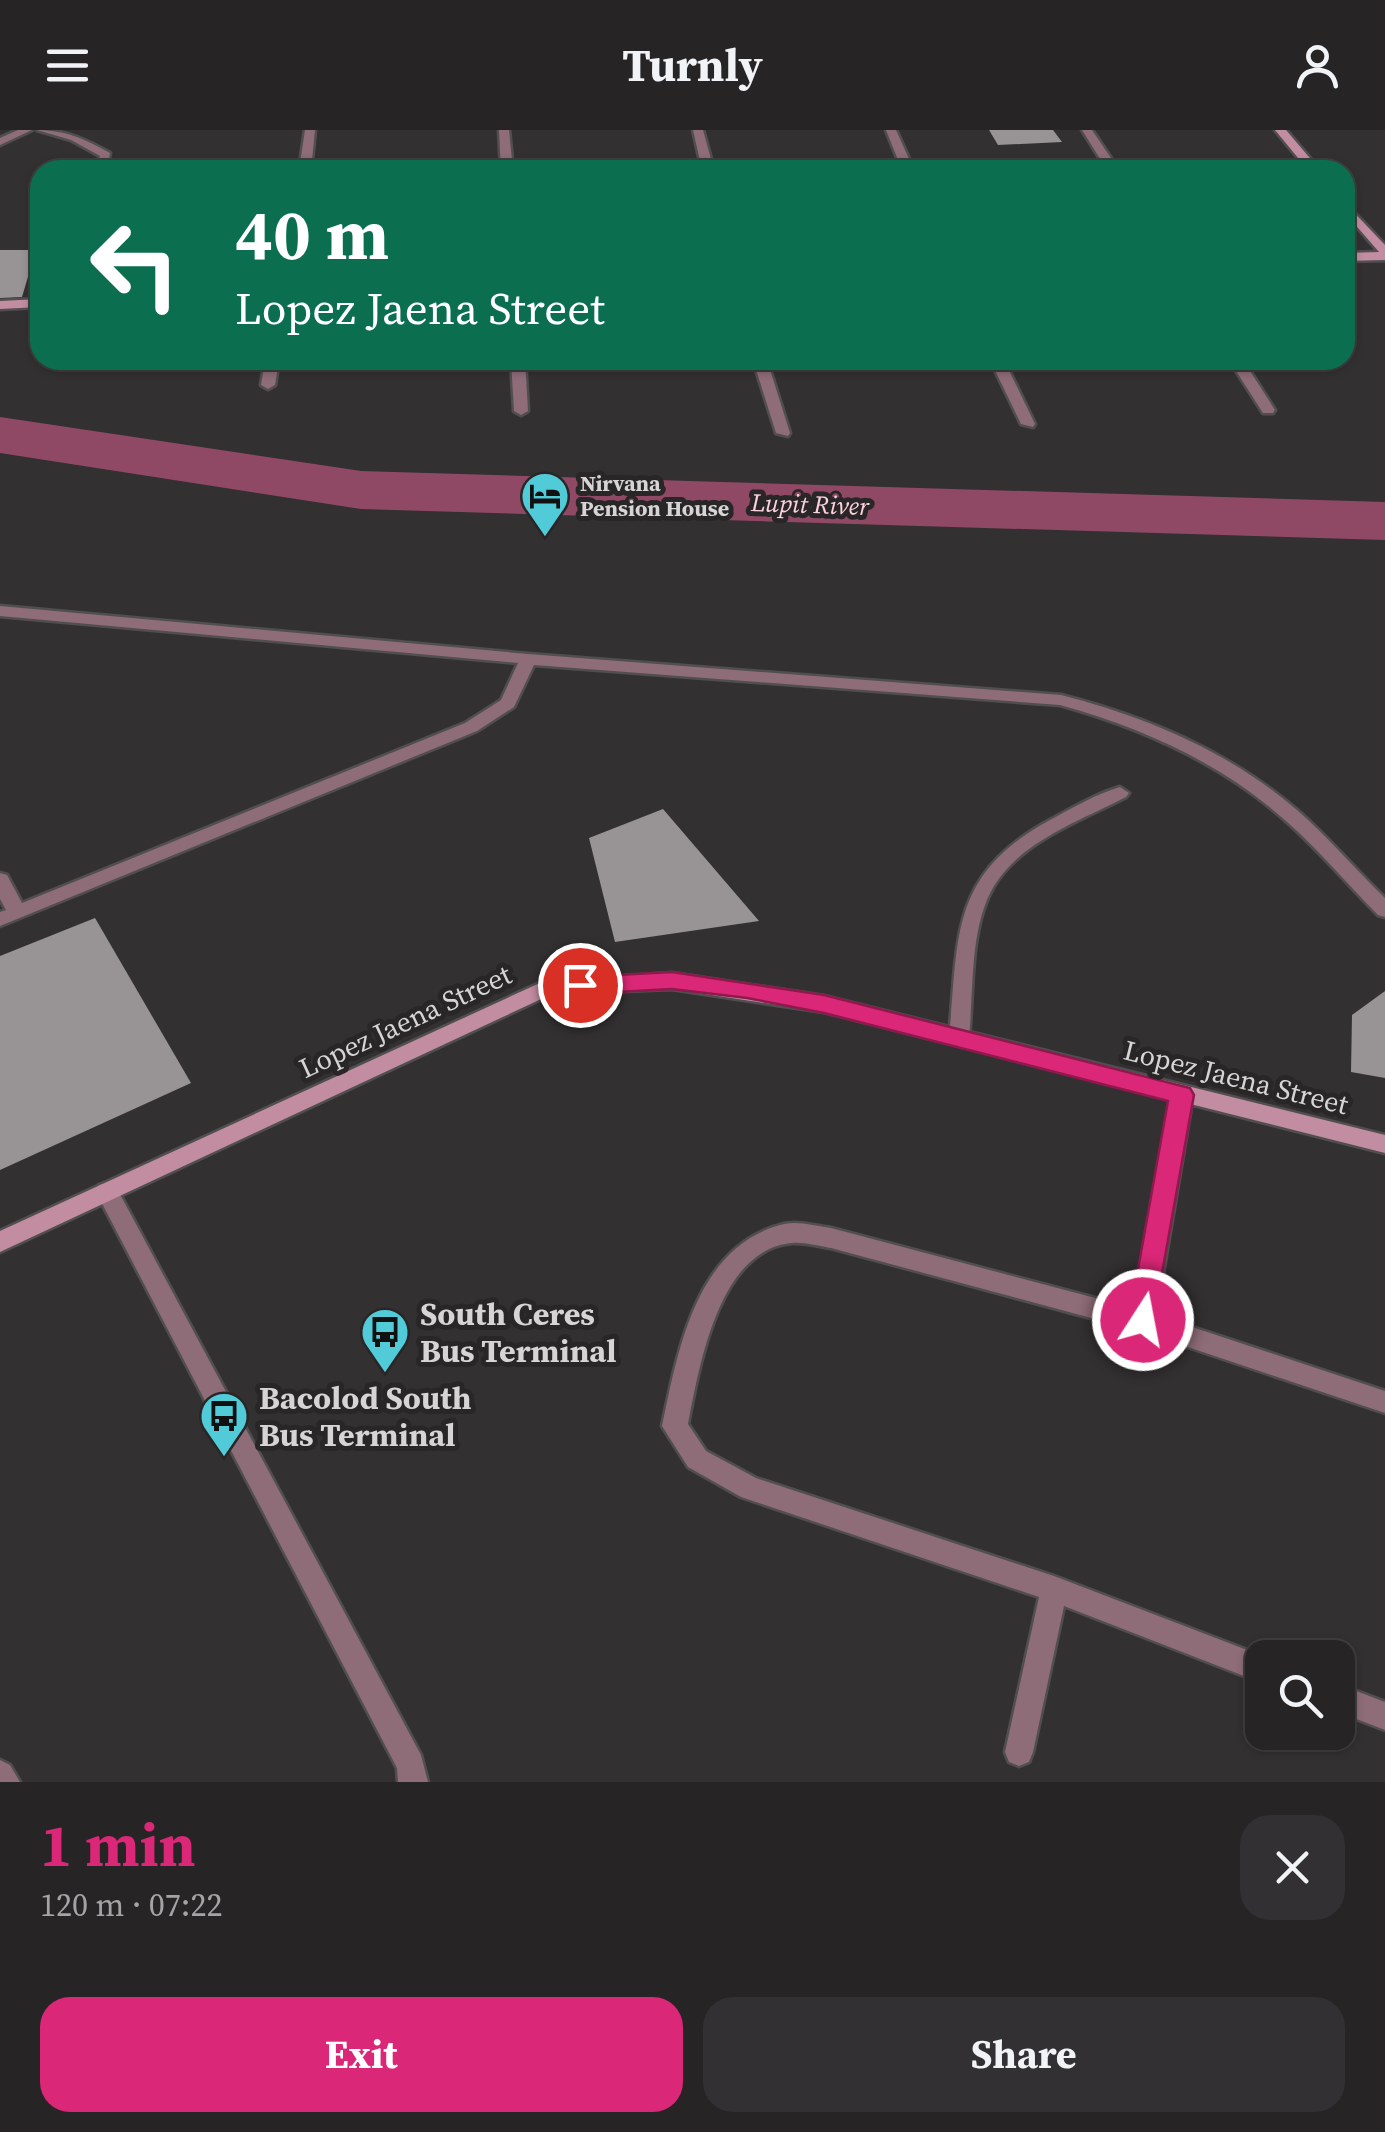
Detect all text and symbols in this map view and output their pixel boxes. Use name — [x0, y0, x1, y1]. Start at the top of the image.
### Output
text: Turnly — [622, 34, 763, 96]
icon: menu — [40, 38, 95, 93]
icon: person — [1290, 38, 1345, 93]
text: 40 m — [235, 186, 389, 282]
icon: left — [70, 200, 200, 330]
text: Lopez Jaena Street — [235, 277, 605, 339]
place label: Nirvana Pension House — [580, 468, 729, 523]
hotel icon: Nirvana Pension House — [519, 470, 571, 538]
water label: Lupit River — [749, 485, 871, 523]
pin — [538, 943, 623, 1028]
street label: Lopez Jaena Street — [293, 955, 518, 1087]
icon: arrive — [553, 958, 608, 1013]
street label: Lopez Jaena Street — [1120, 1031, 1353, 1123]
position arrow — [1091, 1268, 1195, 1372]
place label: South Ceres Bus Terminal — [420, 1292, 617, 1373]
bus stop icon: South Ceres Bus Terminal — [359, 1306, 411, 1374]
place label: Bacolod South Bus Terminal — [259, 1376, 472, 1457]
bus stop icon: Bacolod South Bus Terminal — [198, 1390, 250, 1458]
map controls — [1245, 1640, 1355, 1750]
button: search — [1245, 1640, 1355, 1750]
text: 1 min — [40, 1804, 196, 1886]
button: close — [1240, 1815, 1345, 1920]
text: 120 m · 07:22 — [40, 1883, 222, 1927]
button: Exit — [40, 1997, 683, 2112]
button: Share — [703, 1997, 1345, 2112]

